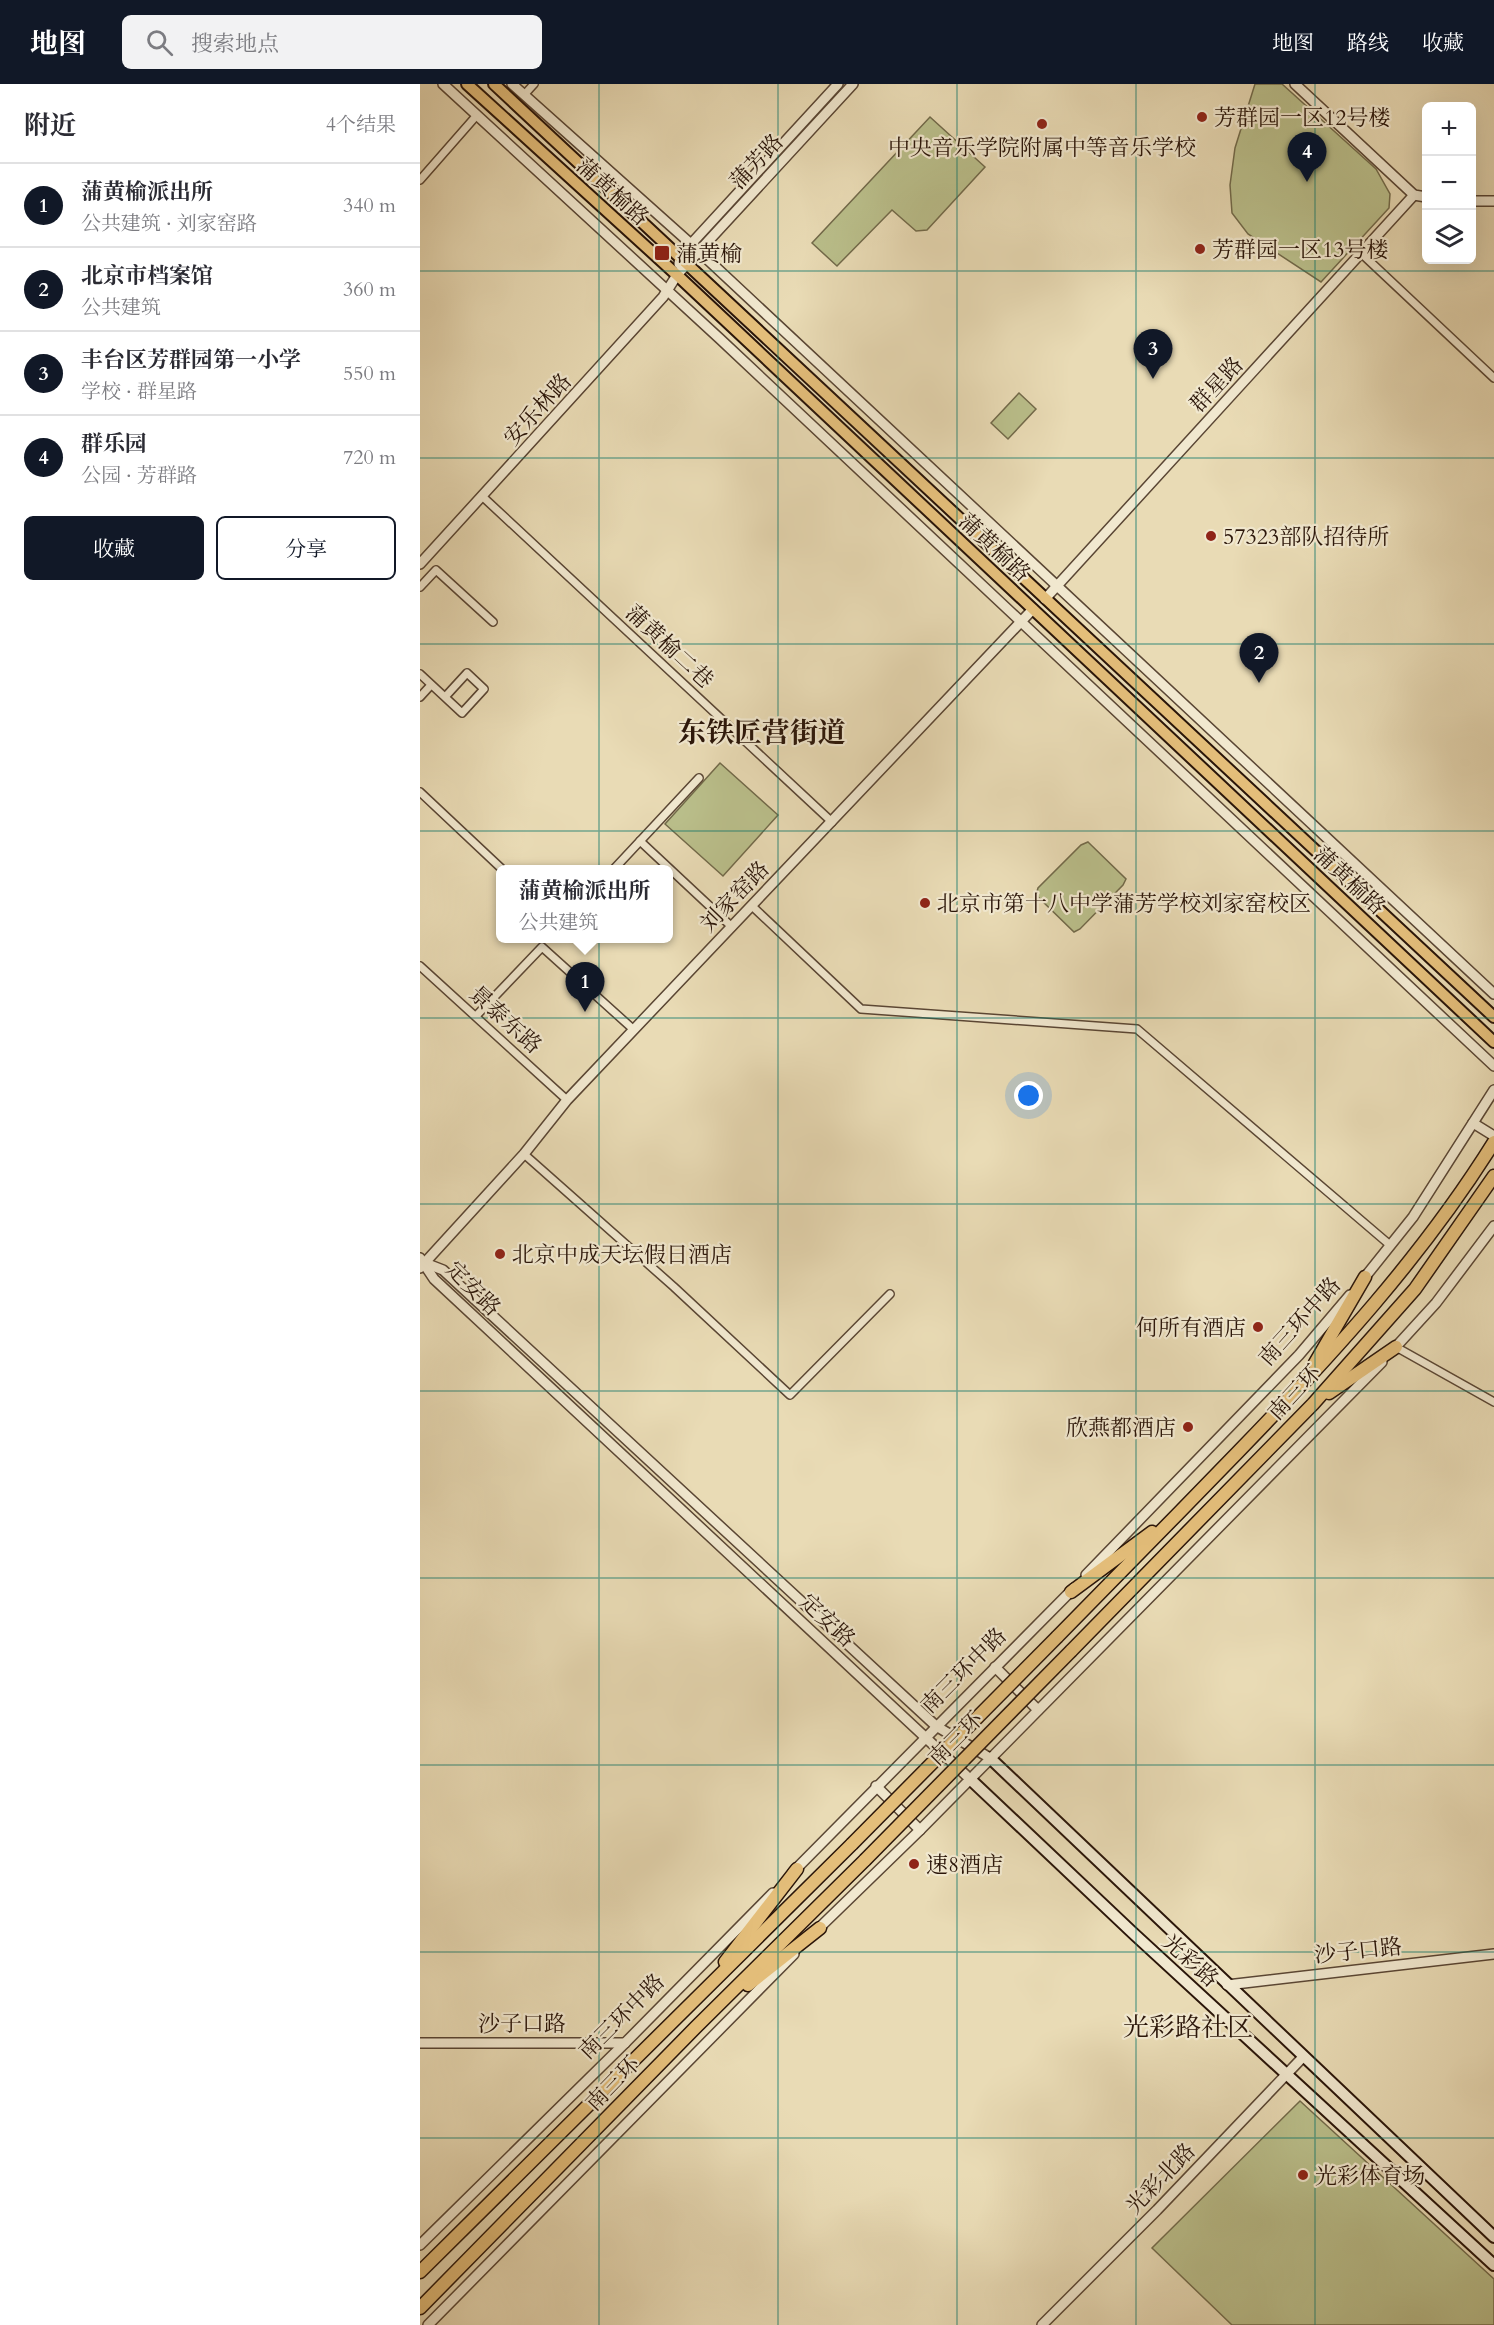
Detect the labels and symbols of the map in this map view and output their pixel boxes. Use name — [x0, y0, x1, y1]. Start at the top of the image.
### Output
place label: 芳群园一区12号楼 — [1214, 103, 1391, 133]
marker: 芳群园一区12号楼 — [1195, 110, 1209, 124]
marker: 中央音乐学院附属中等音乐学校 — [1035, 117, 1049, 131]
street label: 蒲芳路 — [723, 127, 790, 196]
pin: 4 — [1288, 132, 1326, 182]
place label: 中央音乐学院附属中等音乐学校 — [888, 133, 1196, 163]
street label: 蒲黄榆路 — [570, 151, 655, 232]
place label: 芳群园一区13号楼 — [1212, 235, 1389, 265]
place label: 蒲黄榆 — [676, 239, 742, 269]
marker: 芳群园一区13号楼 — [1193, 242, 1207, 256]
marker: 蒲黄榆 — [653, 244, 671, 262]
pin: 3 — [1134, 330, 1172, 379]
street label: 群星路 — [1183, 350, 1250, 419]
street label: 安乐林路 — [497, 367, 578, 452]
street label: 蒲黄榆路 — [952, 507, 1037, 589]
place label: 57323部队招待所 — [1223, 522, 1389, 552]
marker: 57323部队招待所 — [1204, 529, 1218, 543]
street label: 蒲黄榆二巷 — [619, 598, 720, 695]
pin: 2 — [1240, 634, 1278, 683]
district label: 东铁匠营街道 — [678, 714, 846, 752]
street label: 蒲黄榆路 — [1307, 840, 1392, 922]
street label: 刘家窑路 — [693, 855, 776, 939]
place label: 北京市第十八中学蒲芳学校刘家窑校区 — [937, 889, 1311, 919]
marker: 北京市第十八中学蒲芳学校刘家窑校区 — [918, 896, 932, 910]
pin: 1 — [566, 962, 604, 1012]
street label: 景泰东路 — [463, 979, 548, 1060]
your location — [1014, 1081, 1043, 1110]
place label: 北京中成天坛假日酒店 — [512, 1240, 732, 1270]
marker: 北京中成天坛假日酒店 — [493, 1247, 507, 1261]
street label: 定安路 — [439, 1255, 507, 1323]
street label: 南三环中路 — [1252, 1271, 1348, 1373]
place label: 何所有酒店 — [1136, 1313, 1246, 1343]
marker: 何所有酒店 — [1251, 1320, 1265, 1334]
street label: 南三环 — [1261, 1358, 1328, 1427]
place label: 欣燕都酒店 — [1066, 1413, 1176, 1443]
marker: 欣燕都酒店 — [1181, 1420, 1195, 1434]
street label: 定安路 — [793, 1587, 862, 1654]
street label: 南三环中路 — [914, 1621, 1013, 1720]
street label: 南三环 — [922, 1705, 990, 1773]
place label: 速8酒店 — [926, 1850, 1003, 1880]
marker: 速8酒店 — [907, 1857, 921, 1871]
street label: 光彩路 — [1156, 1928, 1225, 1994]
street label: 沙子口路 — [1313, 1931, 1403, 1971]
street label: 南三环中路 — [572, 1967, 671, 2066]
street label: 沙子口路 — [478, 2009, 566, 2039]
district label: 光彩路社区 — [1123, 2010, 1253, 2045]
street label: 南三环 — [579, 2050, 646, 2118]
street label: 光彩北路 — [1119, 2137, 1202, 2221]
place label: 光彩体育场 — [1315, 2161, 1425, 2191]
marker: 光彩体育场 — [1296, 2168, 1310, 2182]

